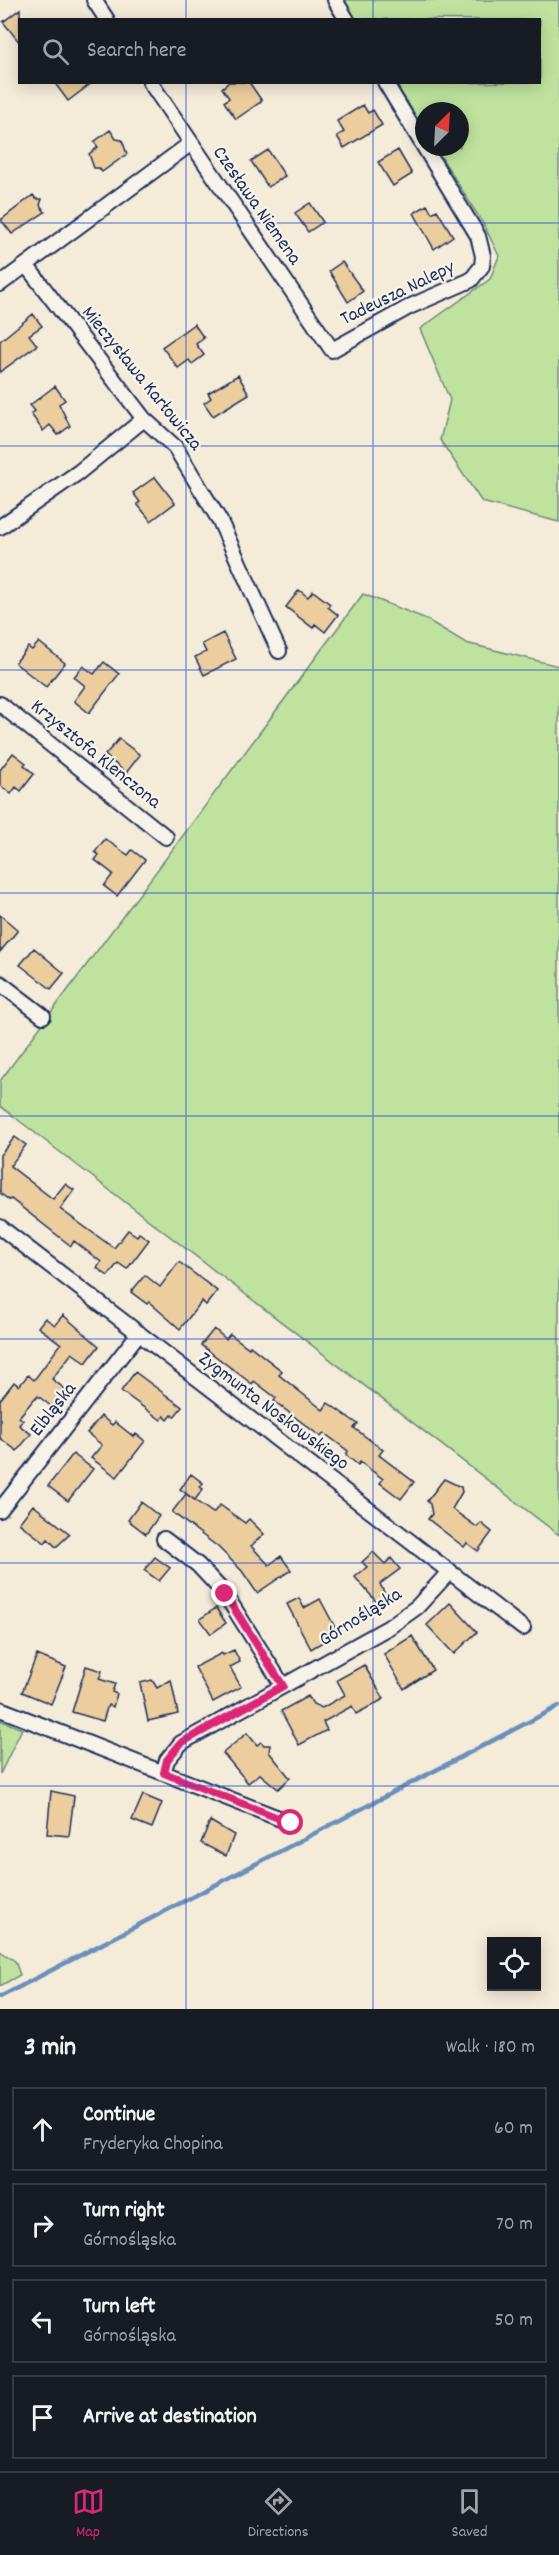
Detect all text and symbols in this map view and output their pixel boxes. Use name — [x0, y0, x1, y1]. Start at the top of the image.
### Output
search box — [18, 18, 541, 84]
icon: search — [39, 35, 72, 68]
text: Search here — [87, 36, 186, 67]
north arrow — [415, 102, 469, 156]
street label: Czesława Niemena — [205, 141, 308, 272]
street label: Tadeusza Nalepy — [336, 254, 461, 334]
street label: Mieczysława Karłowicza — [74, 301, 209, 458]
street label: Krzysztofa Klenczona — [24, 693, 167, 817]
street label: Zygmunta Noskowskiego — [192, 1346, 354, 1478]
street label: Elbląska — [24, 1376, 85, 1443]
route end — [211, 1580, 237, 1606]
street label: Górnośląska — [314, 1581, 408, 1654]
route start — [277, 1809, 303, 1835]
map controls — [487, 1937, 541, 1991]
button: locate — [487, 1937, 541, 1991]
text: 3 min — [24, 2030, 76, 2067]
text: Walk · 180 m — [446, 2034, 535, 2062]
text: Continue — [83, 2100, 155, 2131]
icon: ahead — [26, 2113, 59, 2146]
text: 60 m — [494, 2115, 533, 2143]
text: Fryderyka Chopina — [83, 2131, 223, 2159]
text: Turn right — [83, 2196, 165, 2227]
icon: right — [26, 2209, 59, 2242]
text: 70 m — [496, 2211, 533, 2239]
text: Górnośląska — [83, 2227, 176, 2255]
text: Turn left — [83, 2292, 155, 2323]
icon: left — [26, 2305, 59, 2338]
text: 50 m — [495, 2307, 533, 2335]
text: Górnośląska — [83, 2323, 176, 2351]
icon: arrive — [26, 2401, 59, 2434]
text: Arrive at destination — [83, 2402, 257, 2433]
tab: Map — [72, 2485, 105, 2544]
tab: Directions — [248, 2485, 308, 2544]
tab: Saved — [452, 2485, 487, 2544]

